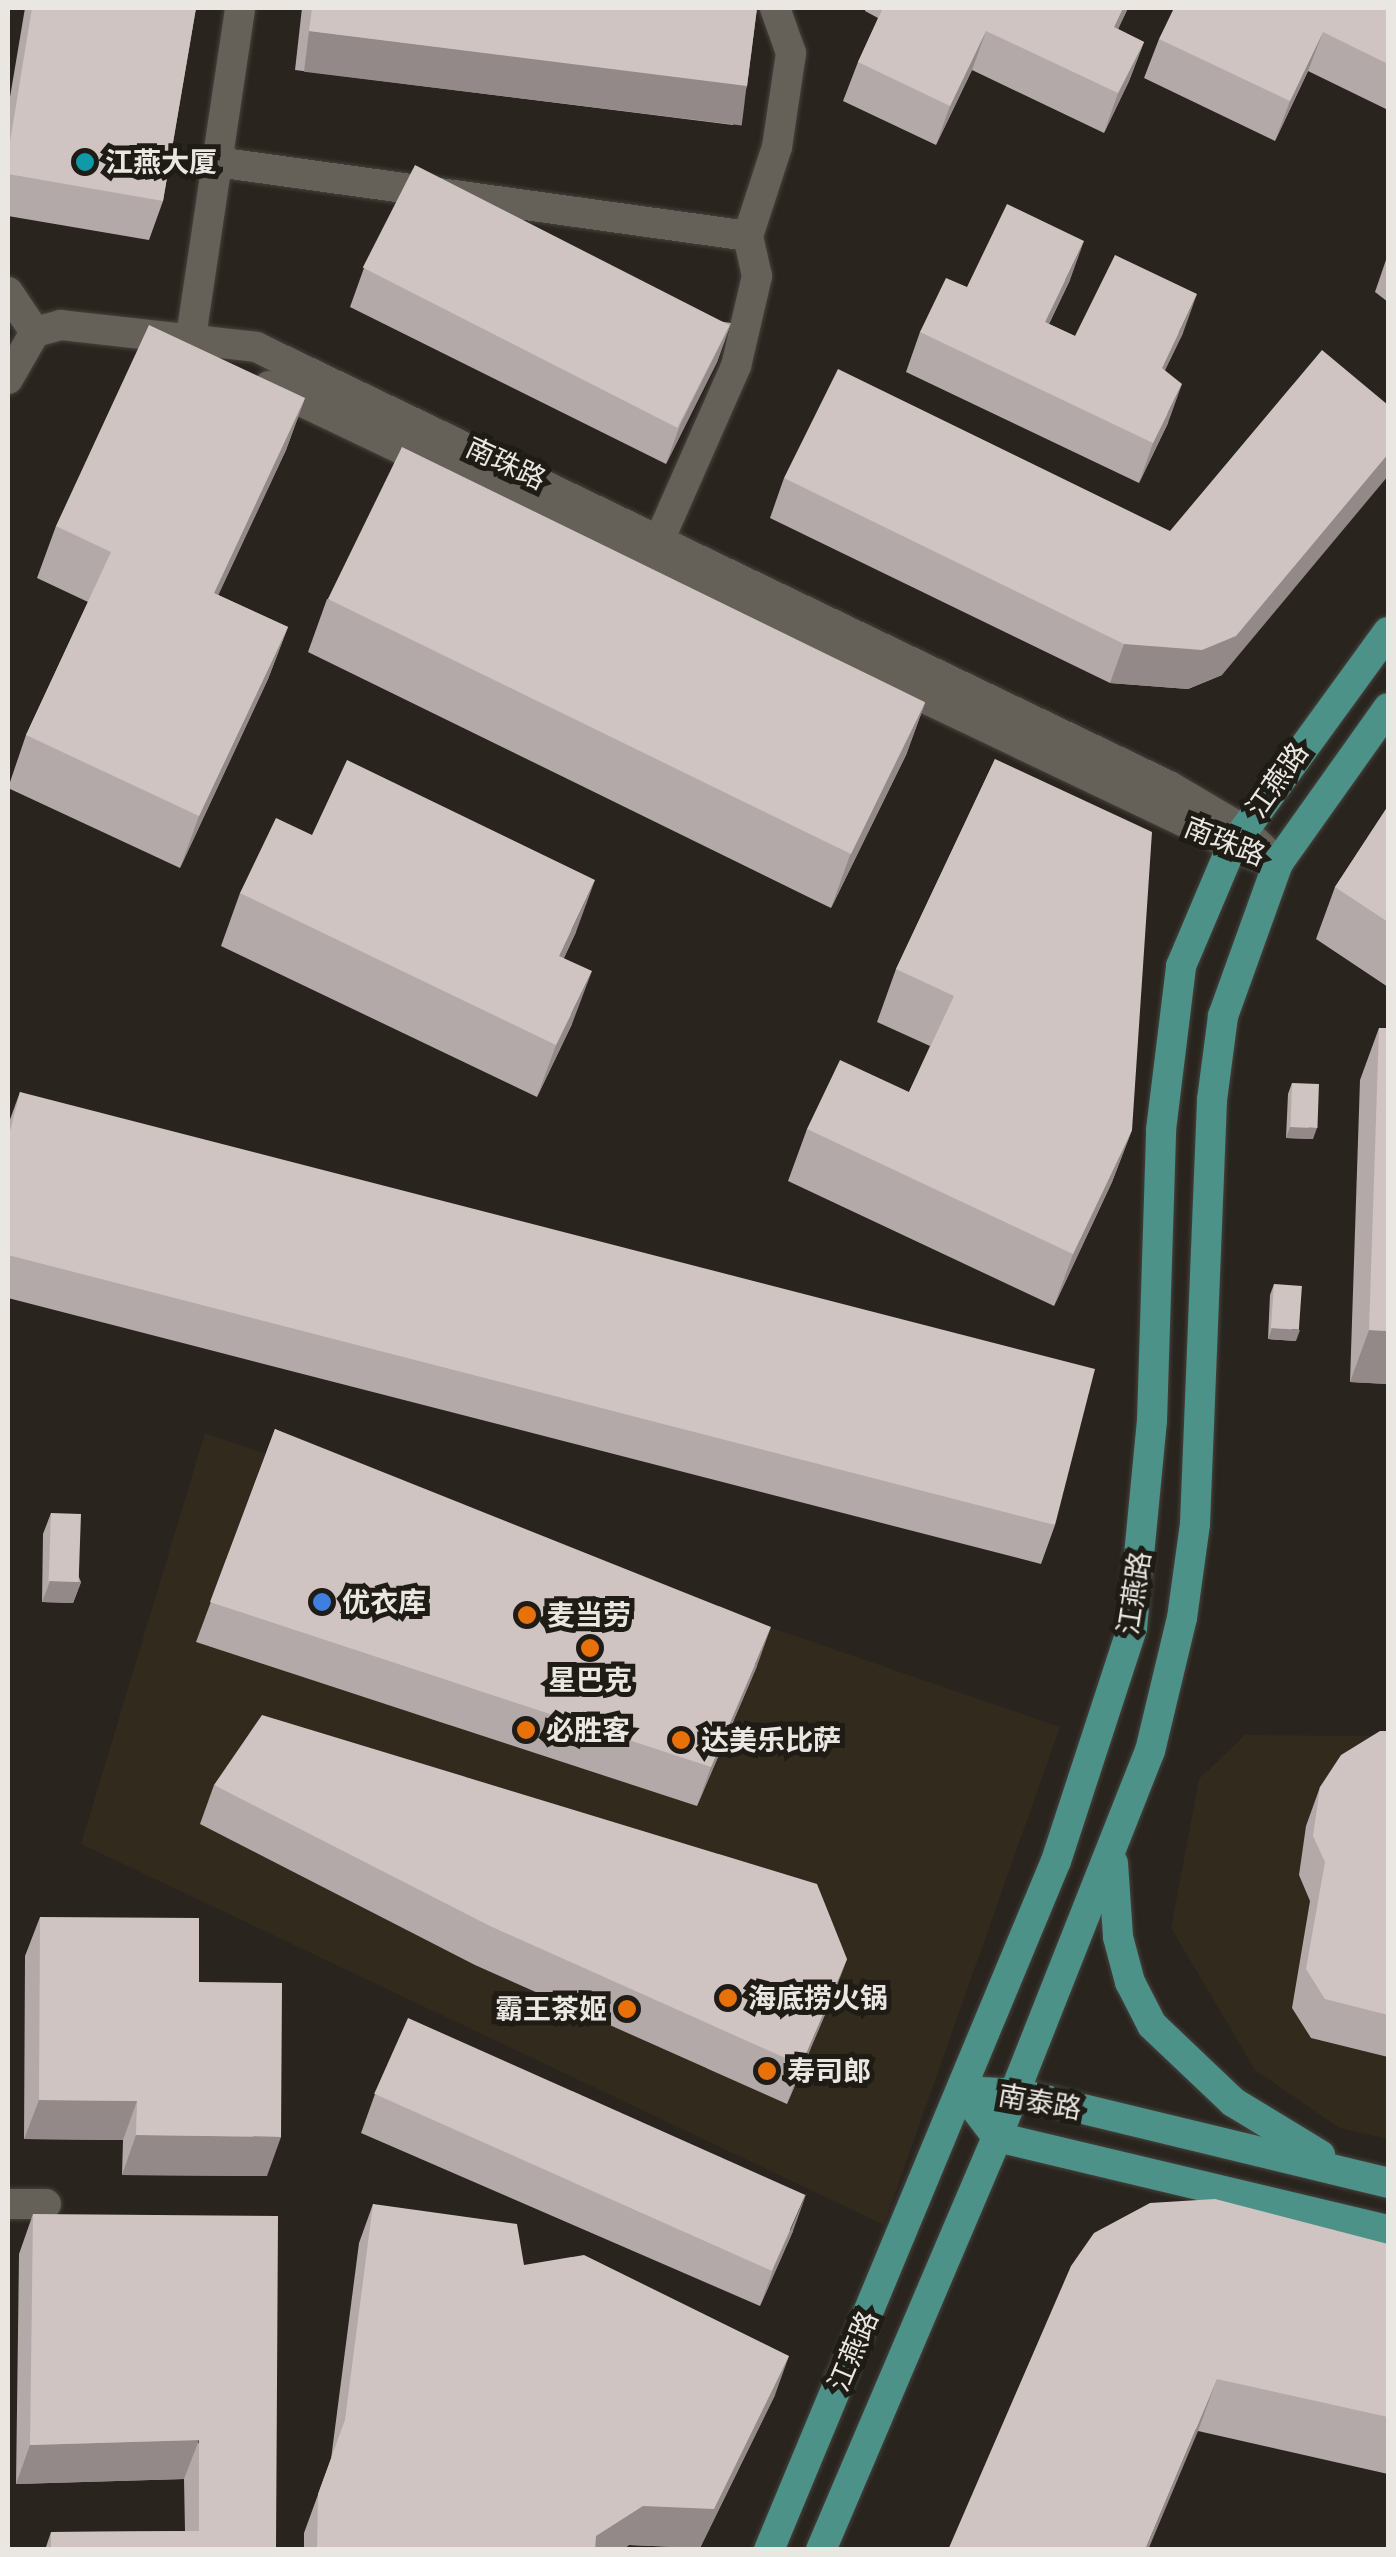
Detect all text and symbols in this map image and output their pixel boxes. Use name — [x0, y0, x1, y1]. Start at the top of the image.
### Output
place label: 江燕大厦 — [105, 145, 217, 179]
marker: 江燕大厦 — [74, 151, 96, 173]
street label: 南珠路 — [461, 430, 551, 496]
street label: 江燕路 — [1239, 736, 1315, 824]
street label: 南珠路 — [1180, 810, 1270, 872]
street label: 江燕路 — [1111, 1549, 1157, 1637]
place label: 优衣库 — [342, 1585, 426, 1619]
marker: 优衣库 — [311, 1591, 333, 1613]
place label: 麦当劳 — [547, 1598, 631, 1632]
marker: 麦当劳 — [516, 1604, 538, 1626]
marker: 星巴克 — [579, 1637, 601, 1659]
place label: 星巴克 — [548, 1663, 632, 1697]
place label: 必胜客 — [546, 1713, 630, 1747]
marker: 必胜客 — [515, 1719, 537, 1741]
place label: 达美乐比萨 — [701, 1723, 841, 1757]
marker: 达美乐比萨 — [670, 1729, 692, 1751]
place label: 海底捞火锅 — [748, 1981, 888, 2015]
marker: 海底捞火锅 — [717, 1987, 739, 2009]
place label: 霸王茶姬 — [495, 1992, 607, 2026]
marker: 霸王茶姬 — [616, 1998, 638, 2020]
place label: 寿司郎 — [787, 2054, 871, 2088]
marker: 寿司郎 — [756, 2060, 778, 2082]
street label: 南泰路 — [996, 2078, 1084, 2126]
street label: 江燕路 — [821, 2306, 885, 2396]

